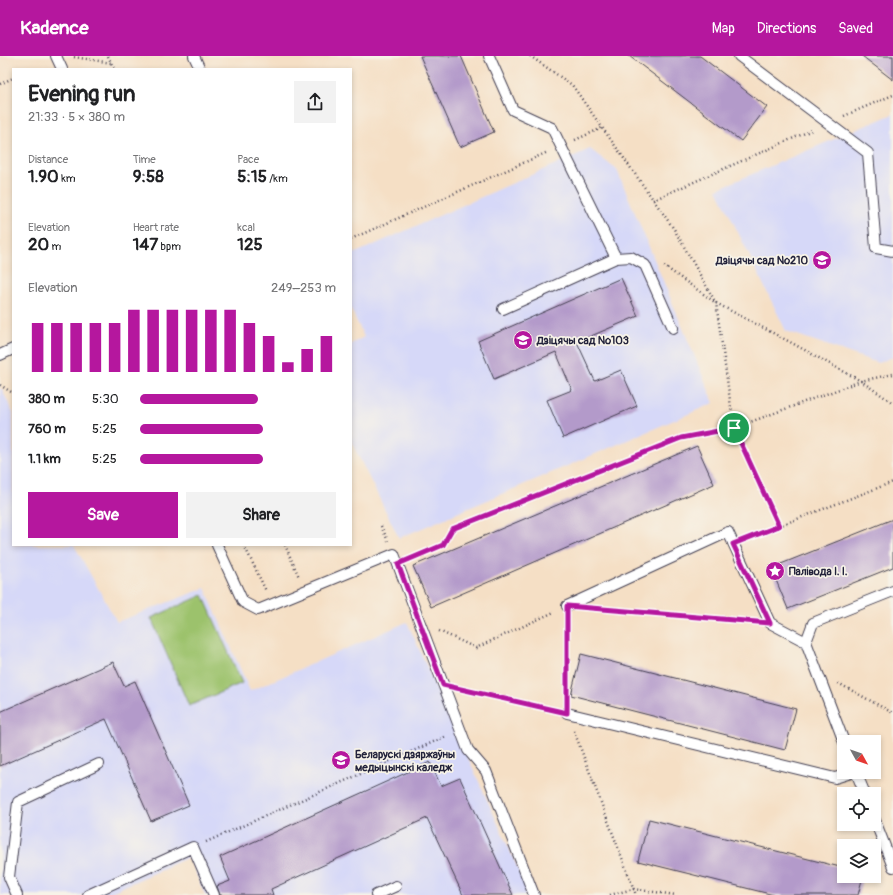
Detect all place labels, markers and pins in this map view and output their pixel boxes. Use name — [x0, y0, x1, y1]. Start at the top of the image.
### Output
school or university icon: Дзіцячы сад №210 — [811, 249, 833, 271]
place label: Дзіцячы сад №210 — [715, 254, 808, 267]
school or university icon: Дзіцячы сад №103 — [512, 329, 534, 351]
place label: Дзіцячы сад №103 — [536, 334, 629, 347]
pin — [717, 411, 751, 445]
place icon: Палівода І. І. — [764, 560, 786, 582]
place label: Палівода І. І. — [789, 565, 847, 578]
place label: Беларускі дзяржаўны медыцынскі каледж — [355, 748, 455, 774]
school or university icon: Беларускі дзяржаўны медыцынскі каледж — [330, 749, 352, 771]

